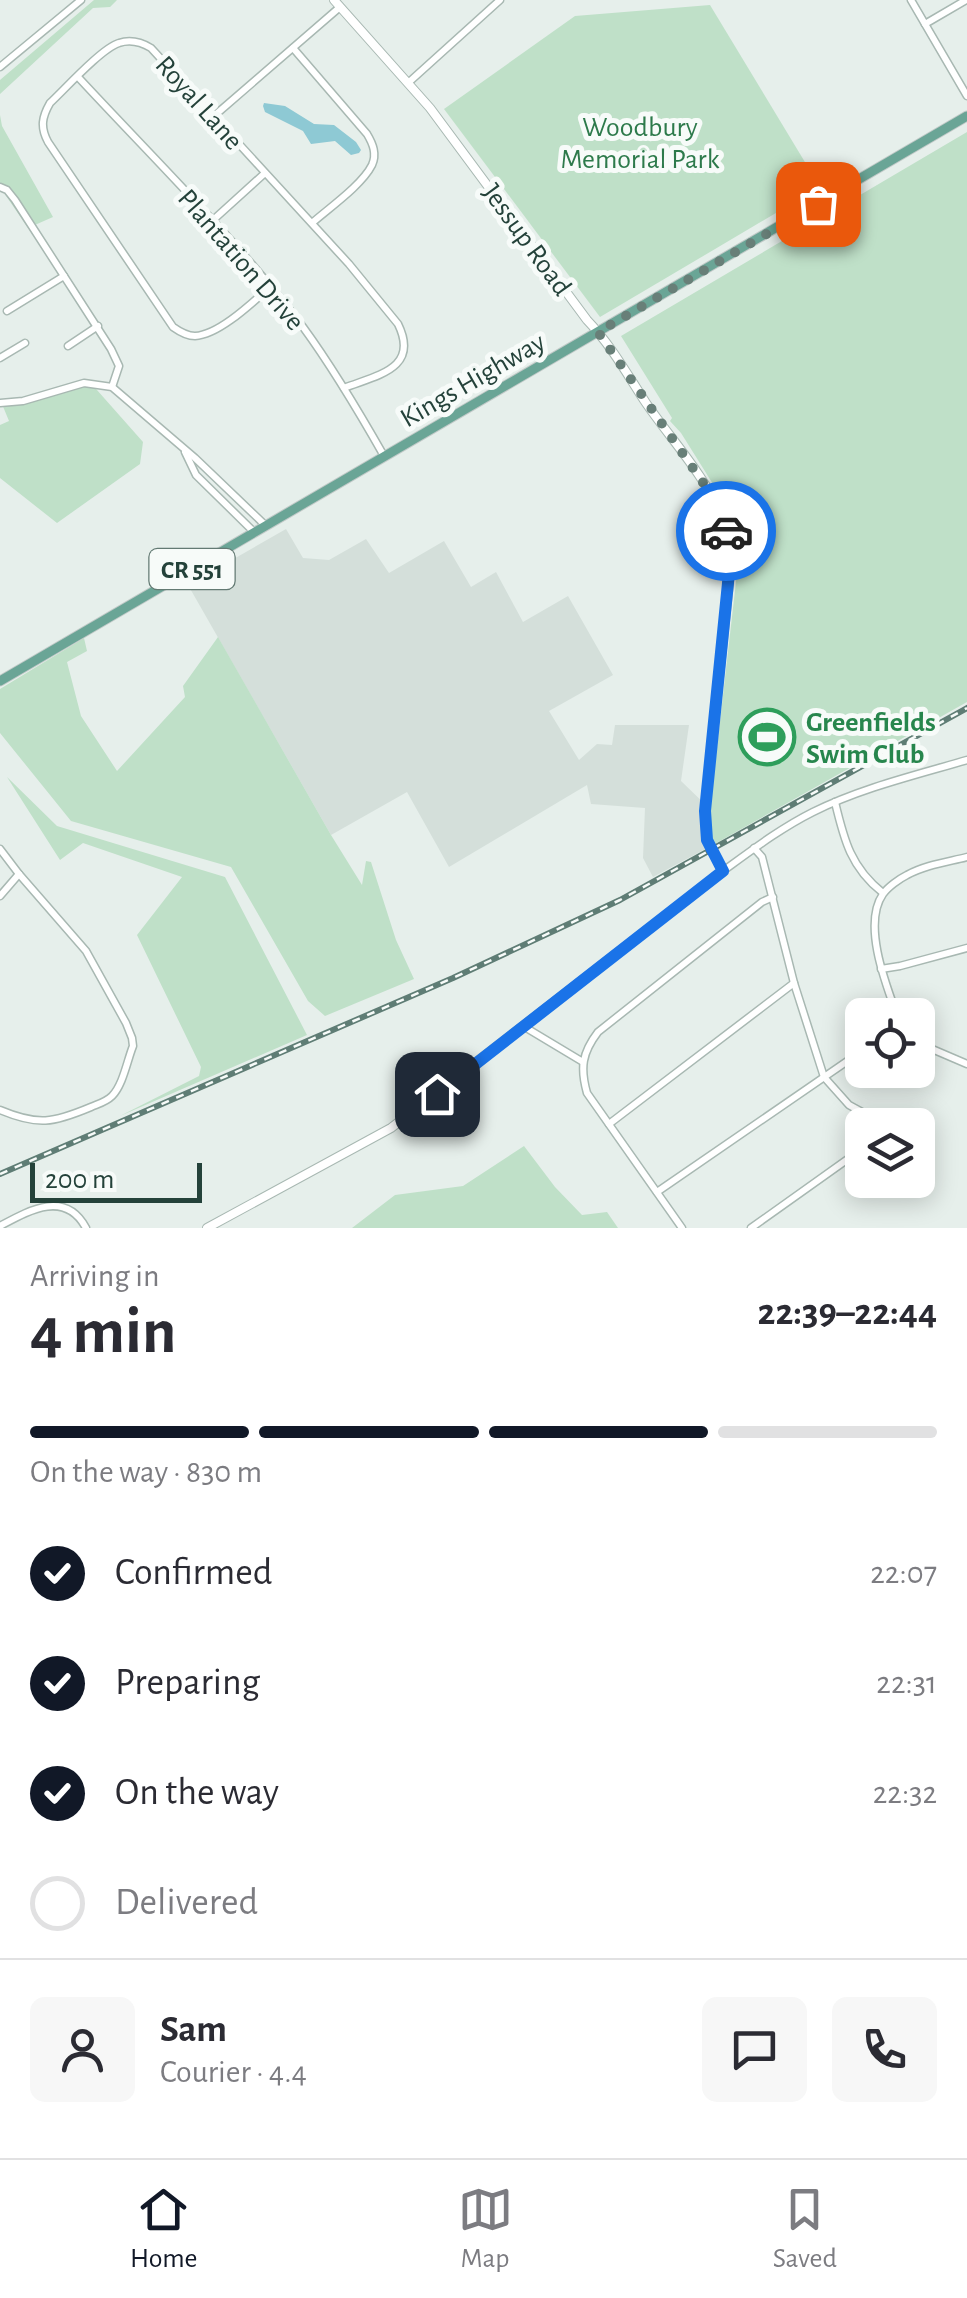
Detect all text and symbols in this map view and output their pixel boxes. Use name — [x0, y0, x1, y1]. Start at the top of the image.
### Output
street label: Royal Lane — [149, 51, 248, 156]
park label: Woodbury Memorial Park — [561, 114, 720, 174]
pin — [776, 162, 861, 247]
icon: bag — [791, 177, 846, 232]
street label: Jessup Road — [477, 179, 576, 301]
street label: Plantation Drive — [172, 184, 309, 336]
street label: Kings Highway — [396, 328, 550, 433]
courier — [676, 481, 776, 581]
icon: car — [699, 504, 754, 559]
road number: CR 551 — [150, 549, 234, 589]
sports icon: Greenfields Swim Club — [737, 707, 797, 767]
place label: Greenfields Swim Club — [806, 709, 936, 769]
map controls — [845, 998, 935, 1198]
button: locate — [845, 998, 935, 1088]
pin — [395, 1052, 480, 1137]
icon: home — [410, 1067, 465, 1122]
button: layers — [845, 1108, 935, 1198]
scale bar — [30, 1158, 202, 1202]
text: 200 m — [45, 1166, 114, 1194]
text: Arriving in — [30, 1260, 159, 1292]
text: 22:39–22:44 — [758, 1294, 937, 1332]
text: 4 min — [30, 1300, 176, 1365]
text: On the way · 830 m — [30, 1456, 262, 1488]
icon: check — [30, 1546, 85, 1601]
text: Confirmed — [115, 1554, 272, 1592]
text: 22:07 — [870, 1557, 937, 1589]
icon: check — [30, 1656, 85, 1711]
text: Preparing — [115, 1664, 260, 1702]
text: 22:31 — [876, 1667, 937, 1699]
icon: check — [30, 1766, 85, 1821]
text: On the way — [115, 1774, 279, 1812]
text: 22:32 — [873, 1777, 937, 1809]
text: Delivered — [115, 1884, 258, 1922]
button: person — [30, 1997, 135, 2102]
button: chat — [702, 1997, 807, 2102]
button: phone — [832, 1997, 937, 2102]
text: Sam — [160, 2011, 227, 2049]
text: Courier · 4.4 — [160, 2056, 307, 2088]
tab: Home — [130, 2182, 197, 2276]
tab: Map — [458, 2182, 513, 2276]
tab: Saved — [773, 2182, 837, 2276]

